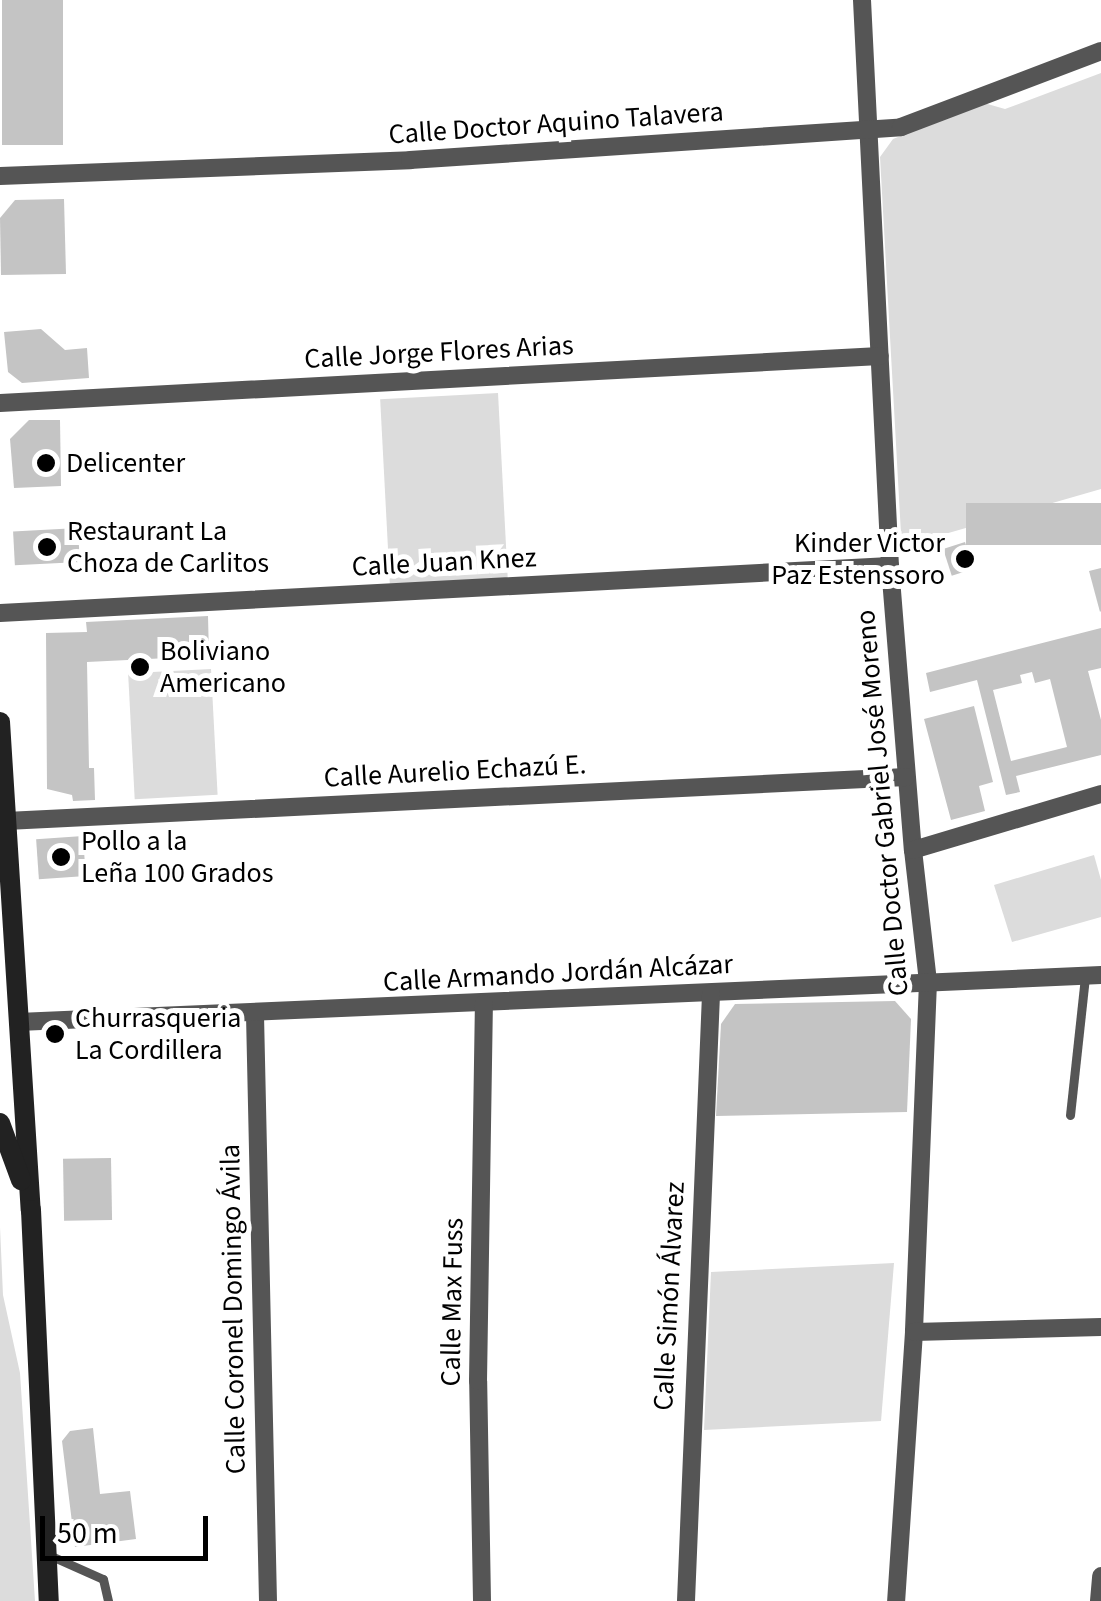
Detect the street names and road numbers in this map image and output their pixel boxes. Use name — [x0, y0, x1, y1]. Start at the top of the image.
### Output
street label: Calle Doctor Aquino Talavera — [387, 95, 725, 151]
street label: Calle Jorge Flores Arias — [304, 328, 574, 376]
street label: Calle Juan Knez — [351, 540, 537, 584]
street label: Calle Doctor Gabriel José Moreno — [848, 609, 916, 997]
street label: Calle Aurelio Echazú E. — [323, 747, 587, 795]
street label: Calle Armando Jordán Alcázar — [382, 947, 734, 999]
street label: Calle Coronel Domingo Ávila — [213, 1144, 253, 1474]
street label: Calle Simón Álvarez — [646, 1181, 692, 1411]
street label: Calle Max Fuss — [434, 1217, 470, 1387]

